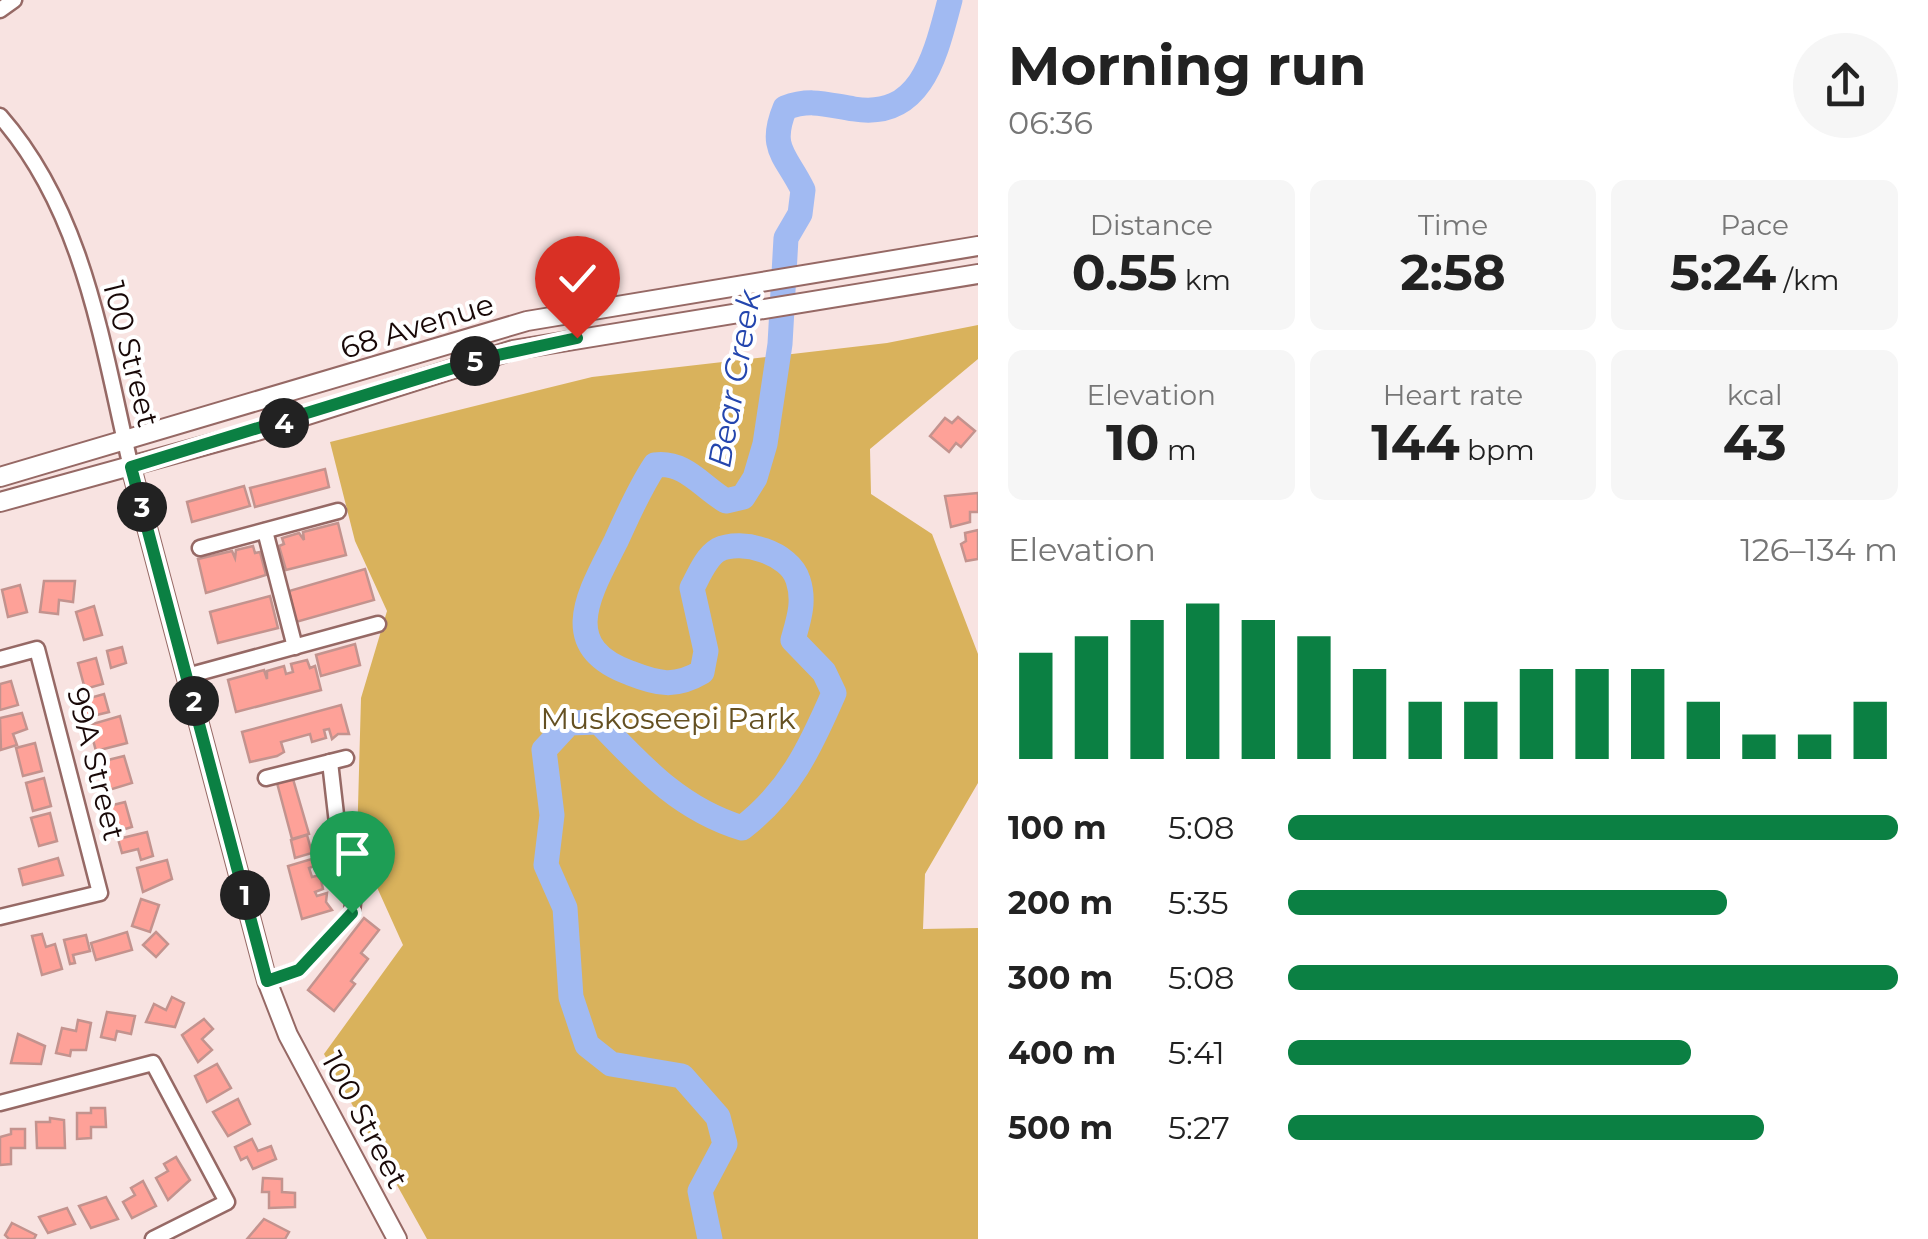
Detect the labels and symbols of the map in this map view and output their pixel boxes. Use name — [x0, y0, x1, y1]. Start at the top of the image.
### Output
pin — [535, 236, 620, 339]
street label: 100 Street — [95, 277, 167, 431]
street label: 68 Avenue — [336, 285, 498, 367]
water label: Bear Creek — [699, 285, 769, 471]
pin: 5 — [450, 336, 500, 386]
pin: 4 — [259, 398, 309, 448]
pin: 3 — [117, 482, 167, 532]
pin: 2 — [169, 676, 219, 726]
street label: 99A Street — [59, 684, 133, 844]
park label: Muskoseepi Park — [540, 700, 796, 737]
pin — [310, 811, 395, 914]
pin: 1 — [220, 870, 270, 920]
street label: 100 Street — [314, 1045, 416, 1195]

